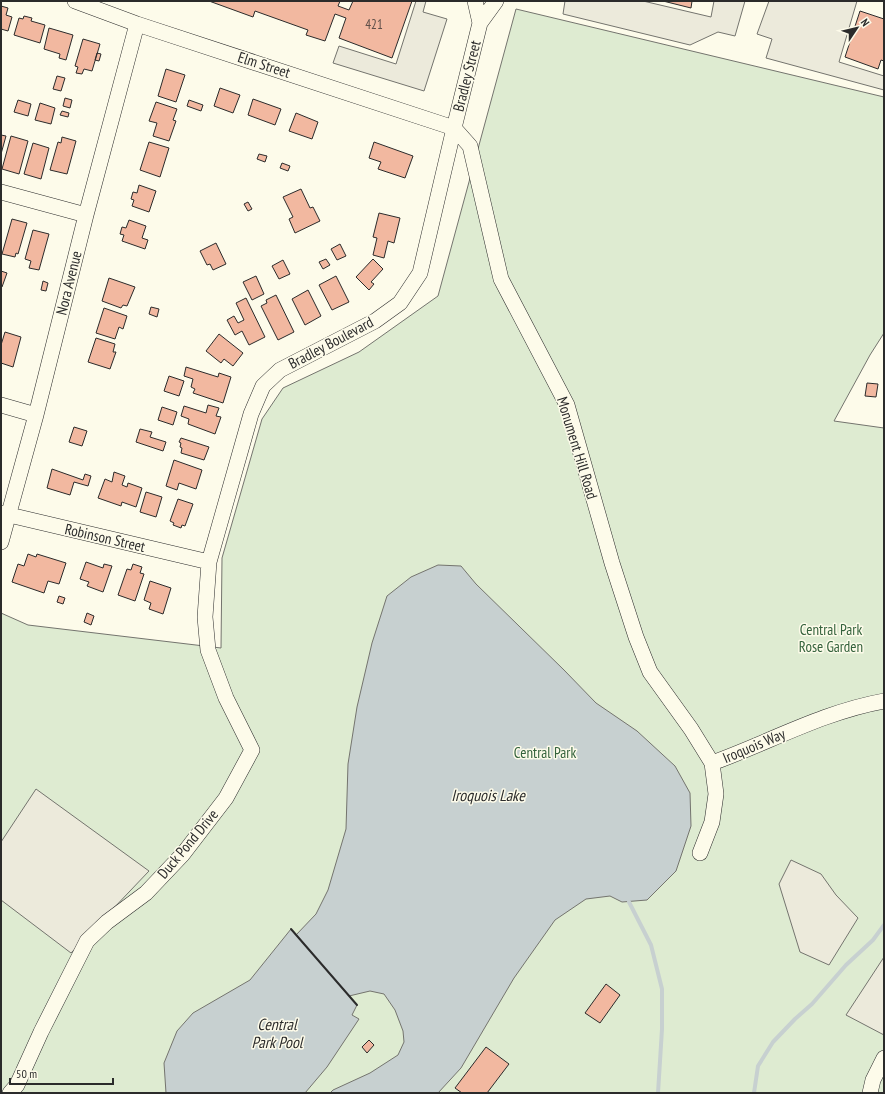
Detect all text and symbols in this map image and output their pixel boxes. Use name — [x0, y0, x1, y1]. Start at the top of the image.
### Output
north arrow — [837, 8, 877, 48]
house number: 421 — [365, 16, 383, 33]
text: N — [858, 16, 873, 29]
street label: Bradley Street — [449, 38, 485, 113]
street label: Elm Street — [236, 47, 293, 82]
street label: Nora Avenue — [51, 249, 86, 317]
street label: Bradley Boulevard — [285, 312, 376, 373]
street label: Monument Hill Road — [553, 394, 602, 501]
street label: Robinson Street — [63, 519, 147, 556]
park label: Central Park Rose Garden — [799, 620, 863, 656]
street label: Iroquois Way — [720, 724, 788, 767]
park label: Central Park — [514, 743, 576, 762]
water label: Iroquois Lake — [451, 785, 526, 805]
street label: Duck Pond Drive — [153, 805, 222, 882]
water label: Central Park Pool — [251, 1014, 304, 1052]
scale bar — [10, 1060, 113, 1086]
text: 50 m — [16, 1066, 37, 1081]

